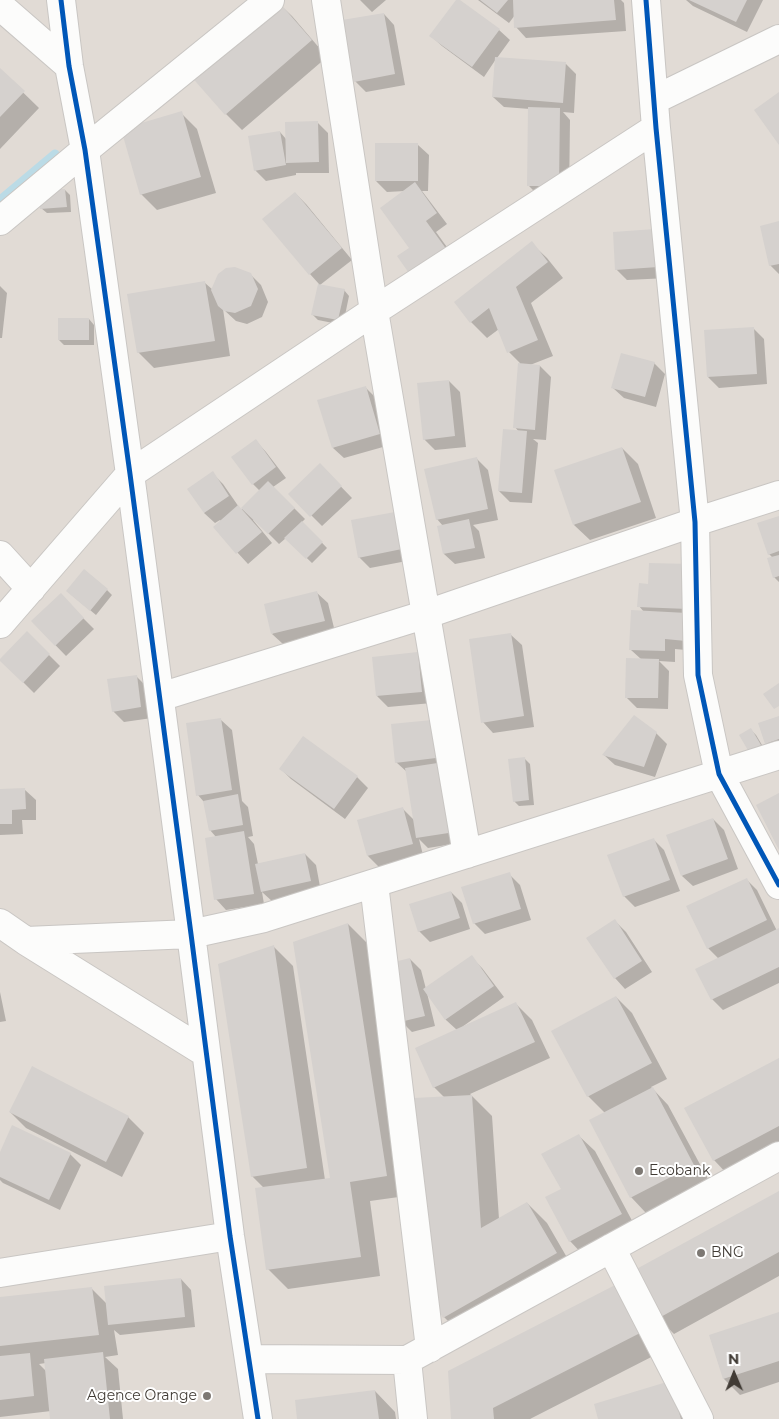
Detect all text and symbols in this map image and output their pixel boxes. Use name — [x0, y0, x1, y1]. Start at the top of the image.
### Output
place label: Ecobank — [649, 1163, 710, 1179]
marker: Ecobank — [633, 1165, 645, 1177]
place label: BNG — [711, 1245, 744, 1261]
marker: BNG — [695, 1247, 707, 1259]
north arrow — [709, 1349, 759, 1399]
text: N — [728, 1350, 740, 1368]
place label: Agence Orange — [87, 1388, 197, 1404]
marker: Agence Orange — [201, 1390, 213, 1402]

